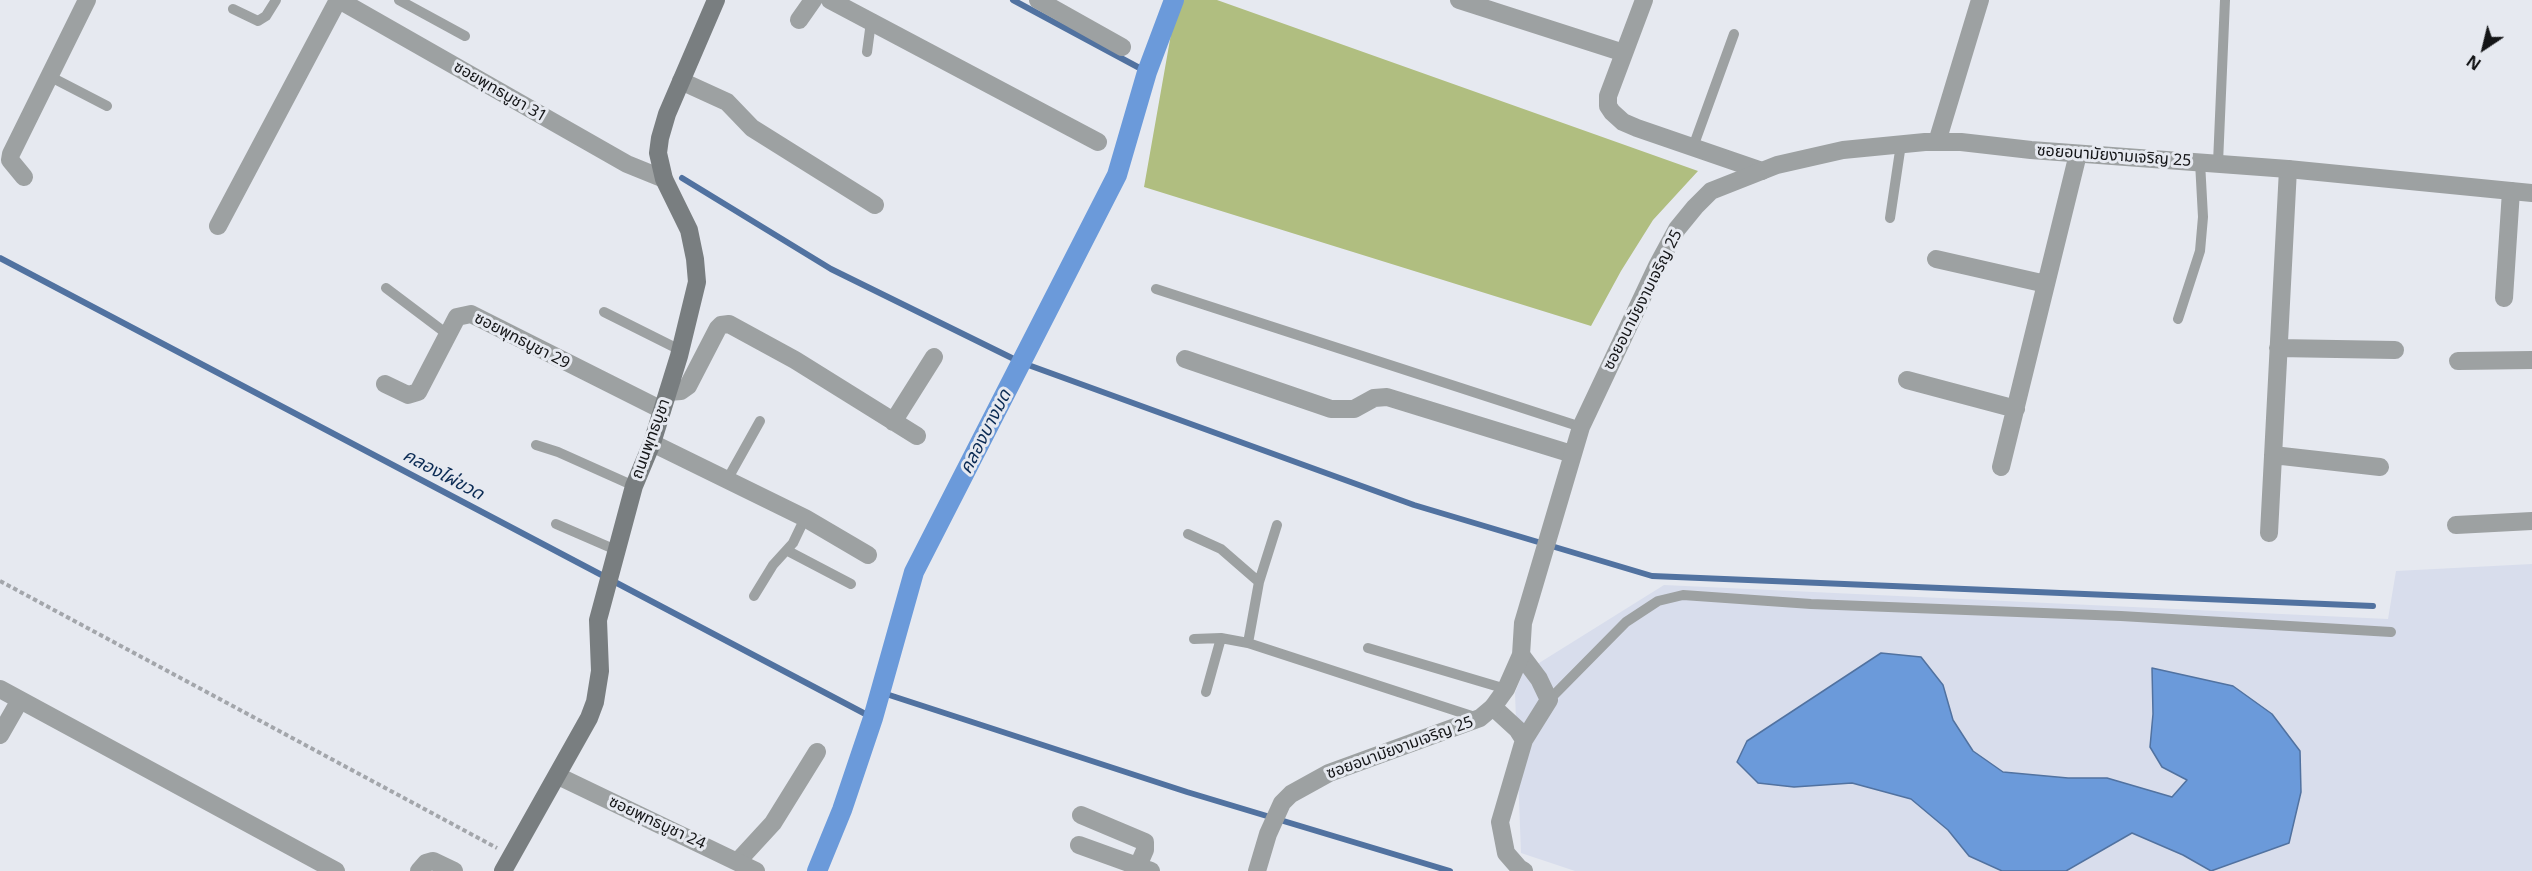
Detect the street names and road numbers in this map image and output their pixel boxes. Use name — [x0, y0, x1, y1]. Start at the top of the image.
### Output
street label: ซอยพุทธบูชา 31 — [450, 58, 550, 126]
street label: ซอยอนามัยงามเจริญ 25 — [2036, 141, 2192, 171]
street label: ซอยอนามัยงามเจริญ 25 — [1599, 227, 1687, 373]
street label: ซอยพุทธบูชา 29 — [471, 309, 573, 373]
street label: ถนนพุทธบูชา — [628, 396, 674, 482]
street label: ซอยอนามัยงามเจริญ 25 — [1324, 712, 1476, 784]
street label: ซอยพุทธบูชา 24 — [606, 792, 708, 854]

